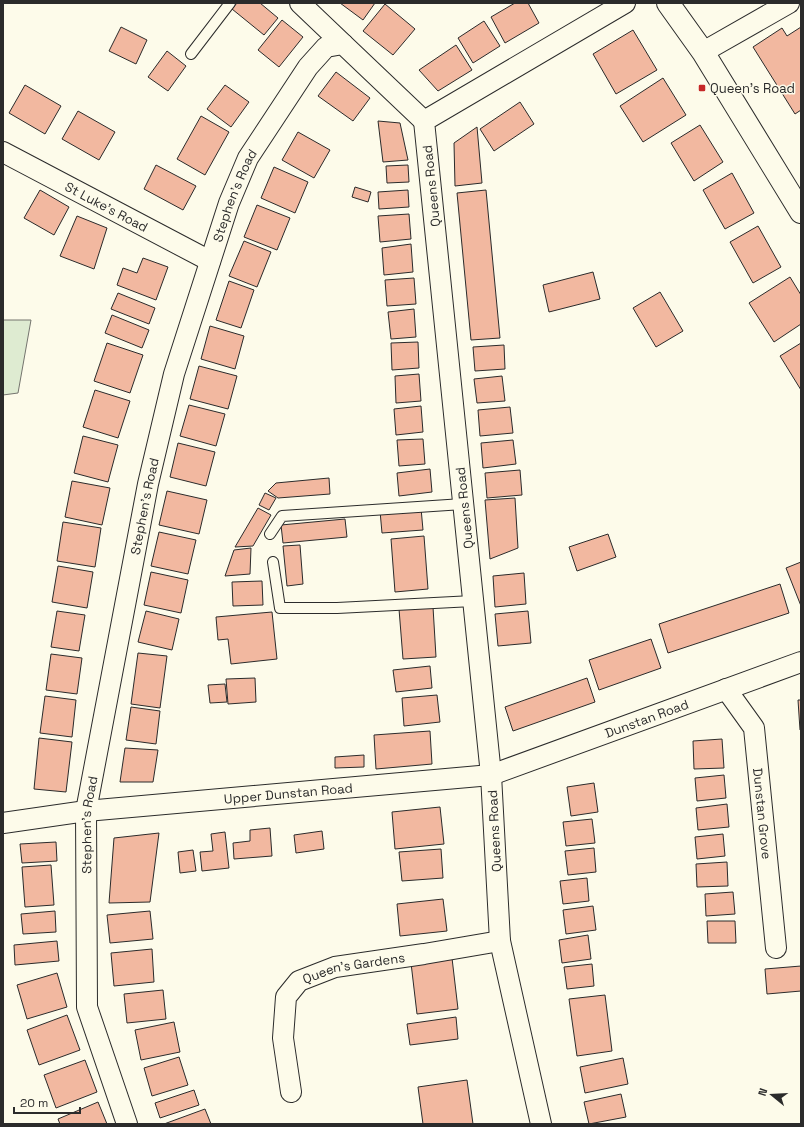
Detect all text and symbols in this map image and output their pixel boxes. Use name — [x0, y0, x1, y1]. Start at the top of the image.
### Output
place label: Queen's Road — [710, 80, 795, 97]
marker: Queen's Road — [697, 83, 707, 93]
street label: Queens Road — [419, 144, 444, 228]
street label: Stephen's Road — [209, 146, 261, 244]
street label: St Luke's Road — [62, 178, 151, 236]
street label: Stephen's Road — [127, 456, 163, 556]
street label: Queens Road — [452, 466, 477, 550]
street label: Dunstan Road — [602, 696, 691, 742]
street label: Dunstan Grove — [749, 767, 775, 860]
street label: Stephen's Road — [78, 775, 101, 874]
street label: Upper Dunstan Road — [223, 779, 354, 808]
street label: Queens Road — [484, 790, 505, 872]
street label: Queen's Gardens — [300, 949, 406, 988]
north arrow — [752, 1075, 792, 1115]
text: N — [755, 1086, 770, 1098]
scale bar — [14, 1089, 80, 1115]
text: 20 m — [20, 1095, 48, 1111]

